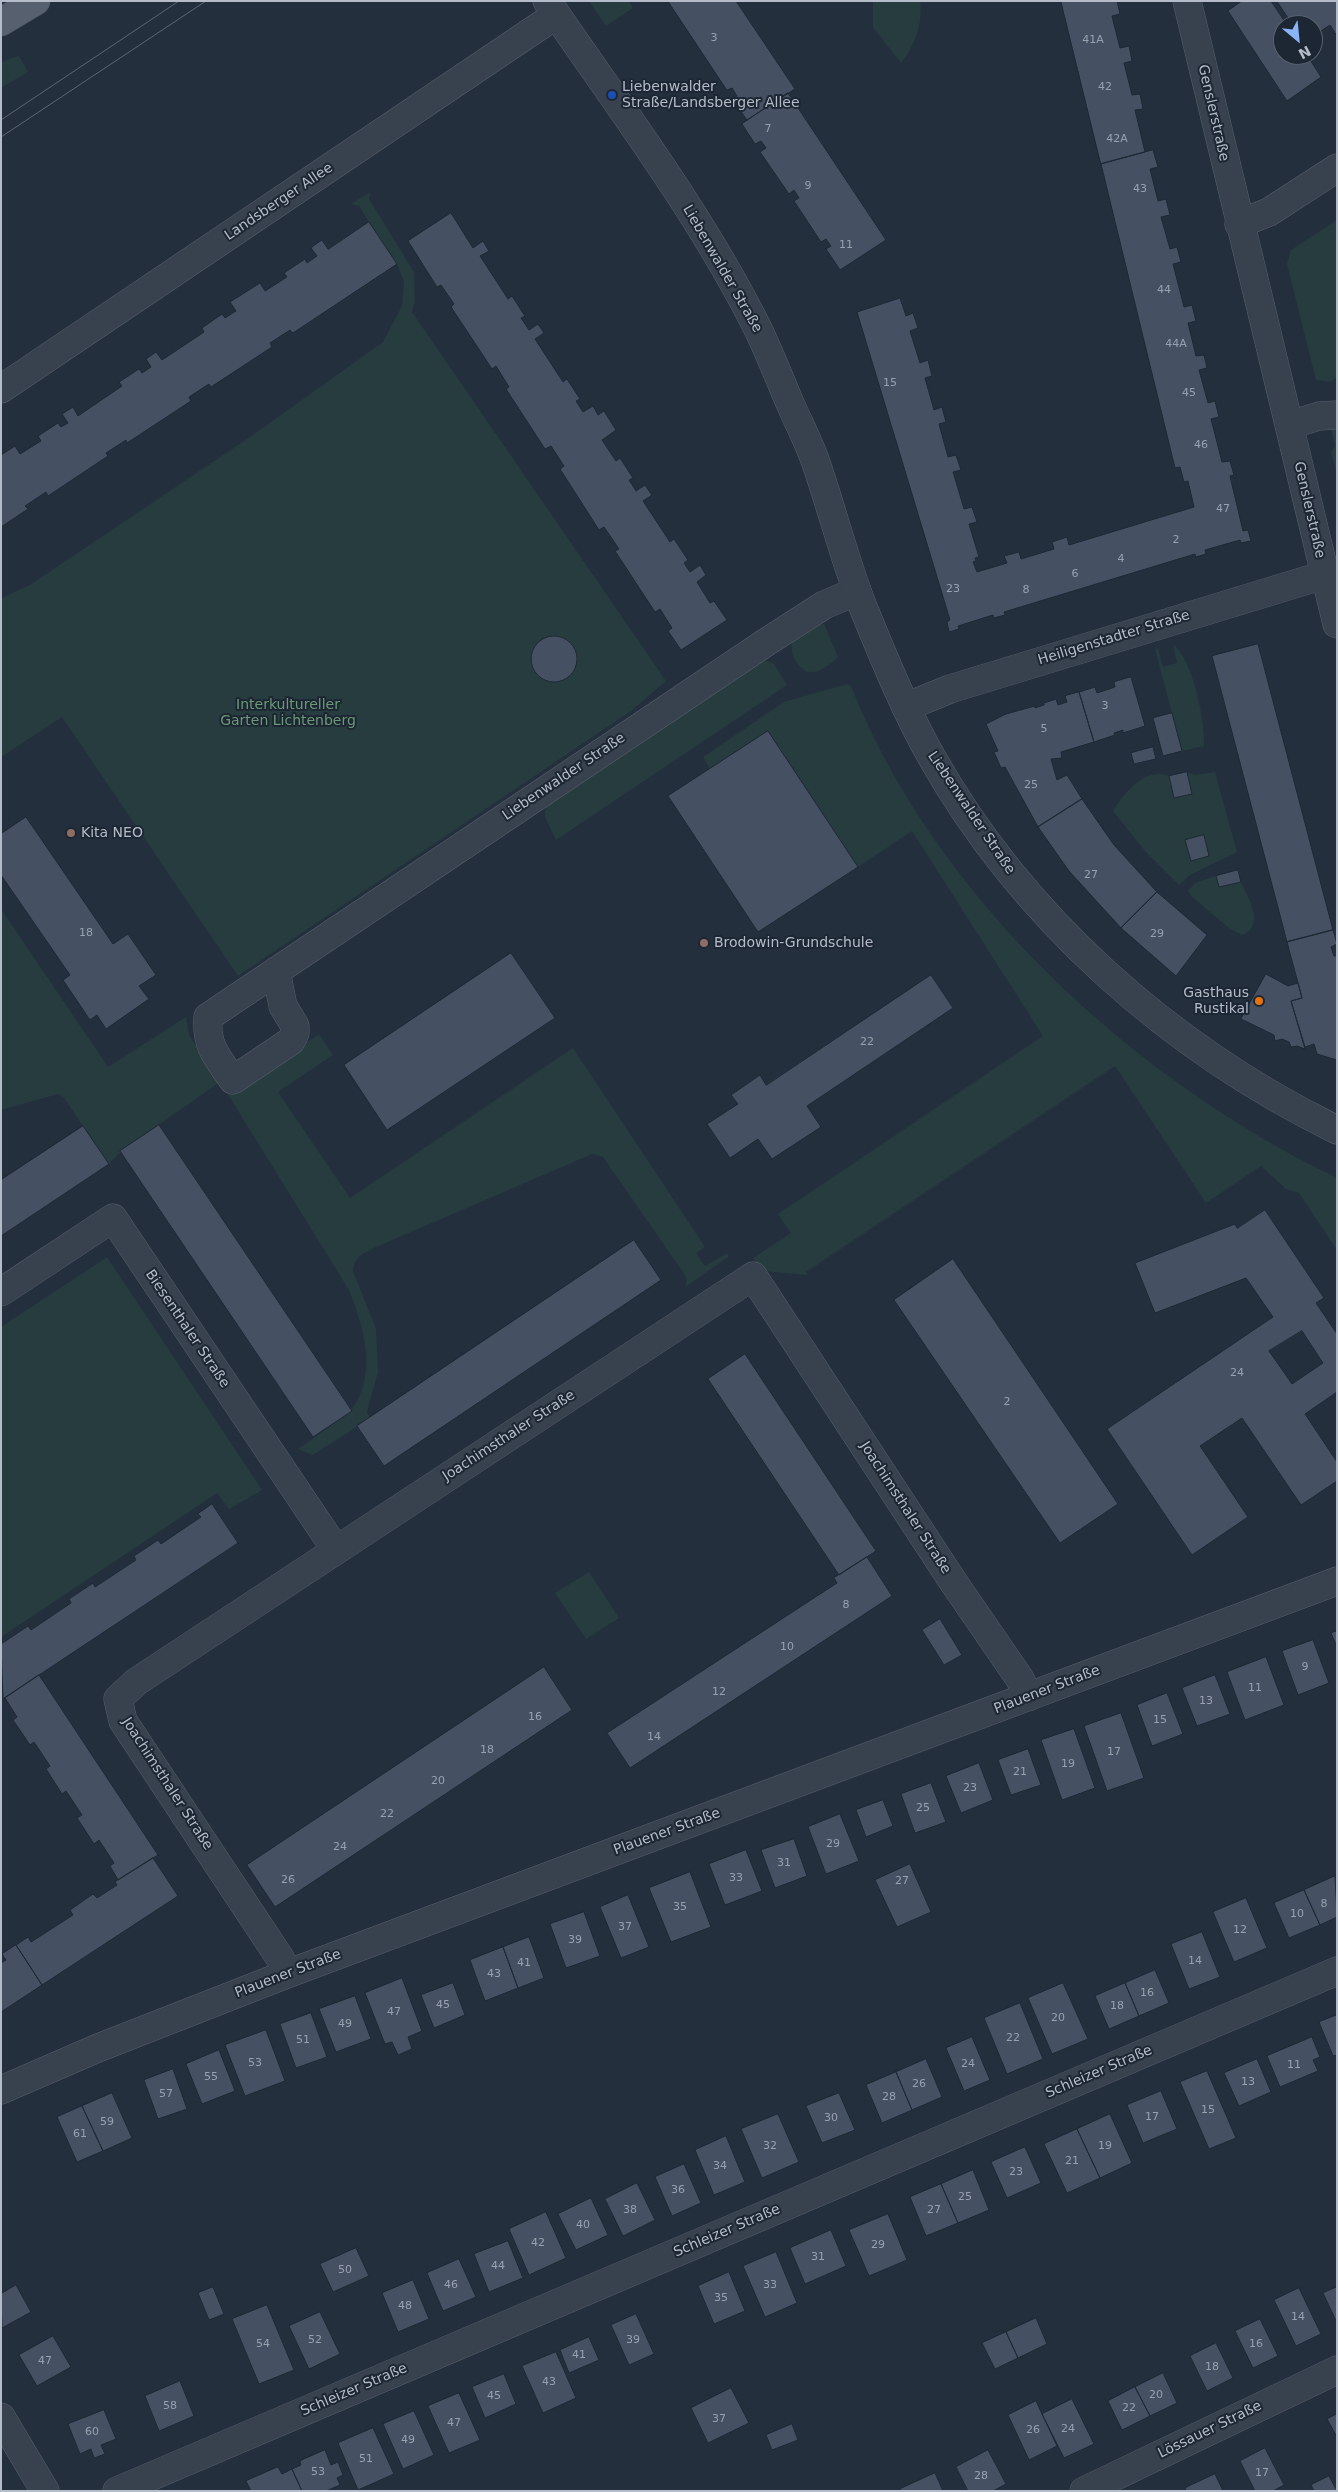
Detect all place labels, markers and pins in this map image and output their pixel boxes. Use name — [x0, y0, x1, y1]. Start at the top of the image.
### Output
place label: Liebenwalder Straße/Landsberger Allee — [622, 79, 800, 111]
marker: Liebenwalder Straße/Landsberger Allee — [606, 89, 618, 101]
place label: Kita NEO — [81, 825, 143, 841]
marker: Kita NEO — [65, 827, 77, 839]
place label: Brodowin-Grundschule — [714, 935, 873, 951]
marker: Brodowin-Grundschule — [698, 937, 710, 949]
place label: Gasthaus Rustikal — [1183, 985, 1249, 1018]
marker: Gasthaus Rustikal — [1253, 995, 1265, 1007]

